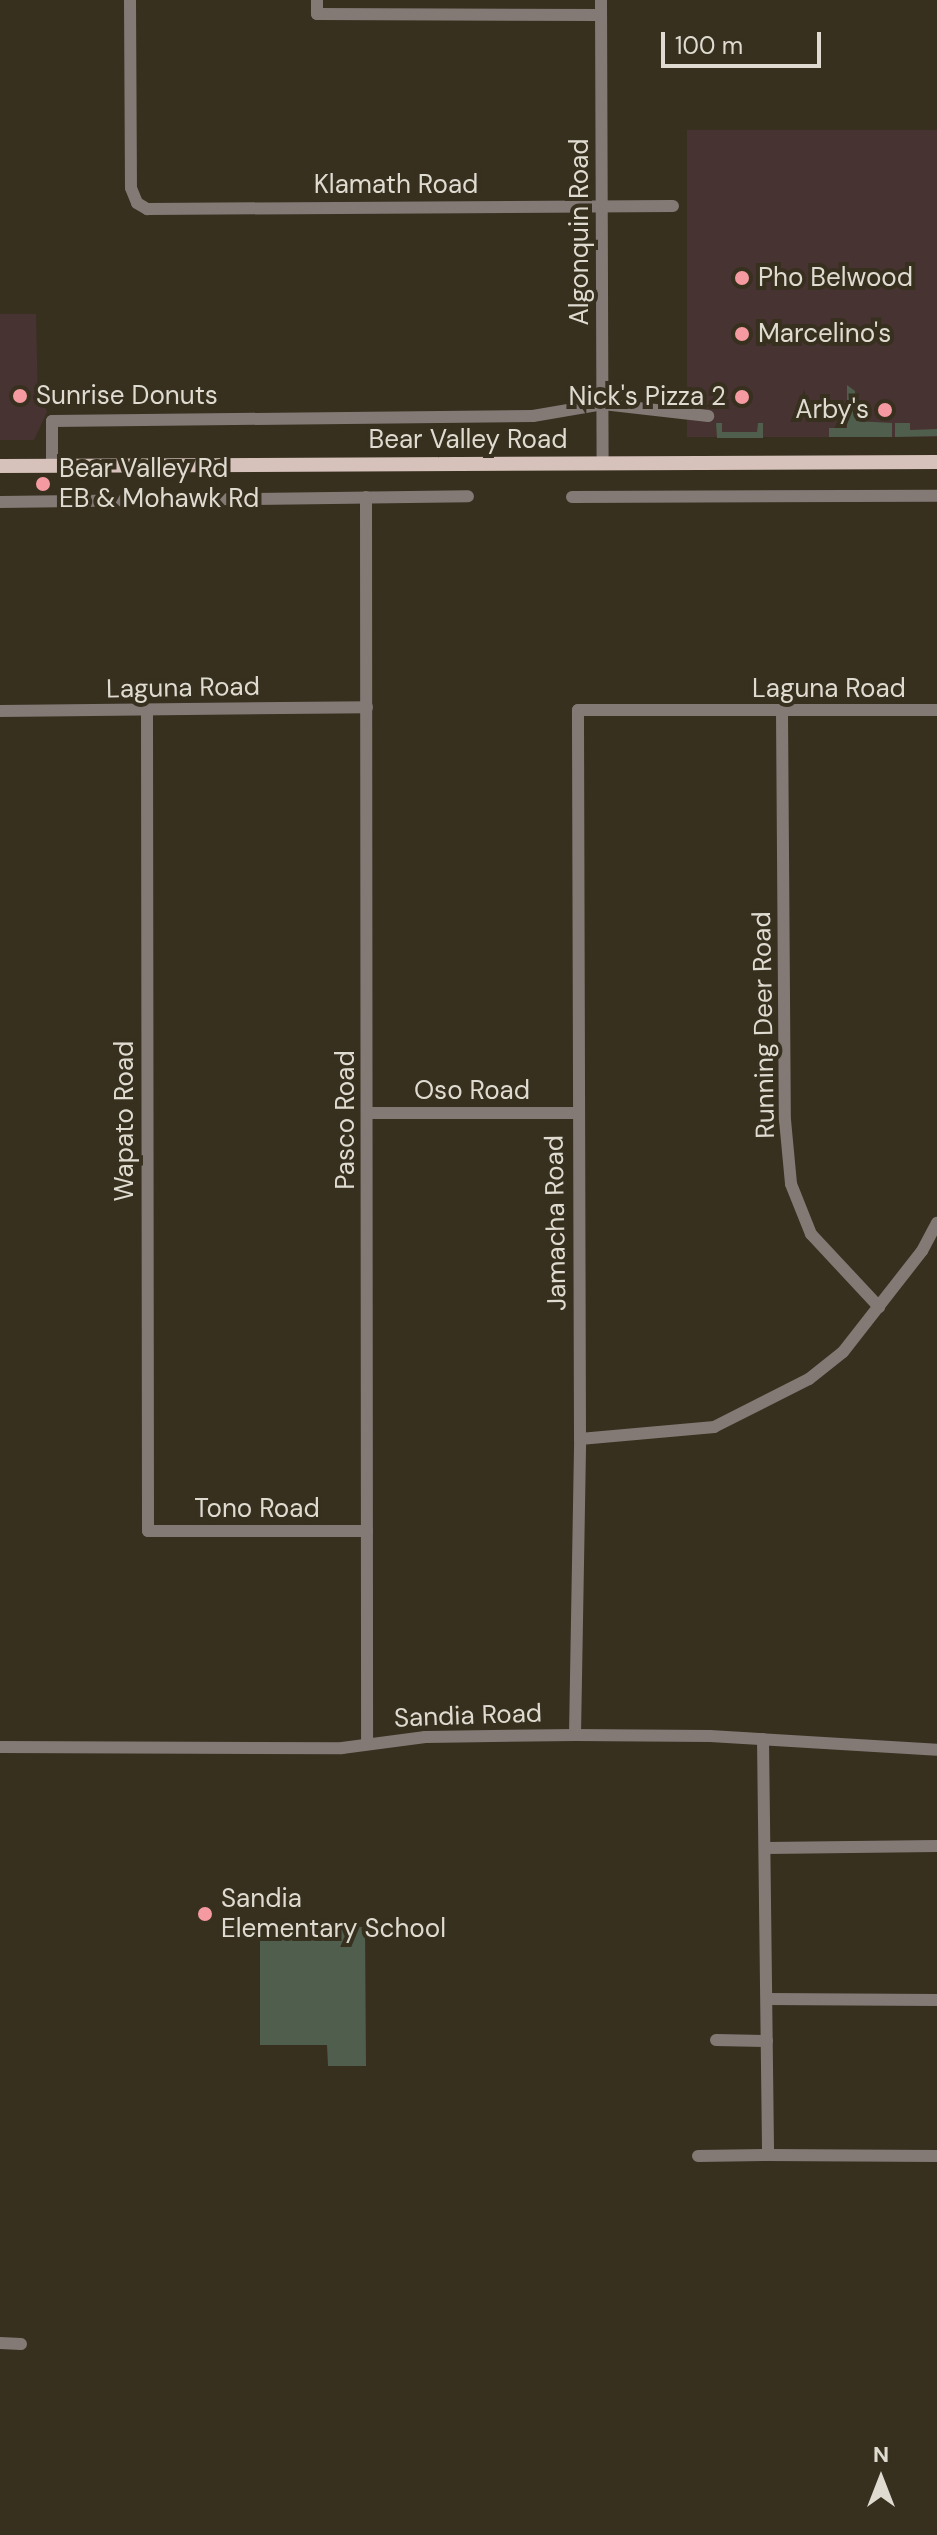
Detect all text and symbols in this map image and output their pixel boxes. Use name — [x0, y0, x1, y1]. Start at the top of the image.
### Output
scale bar — [665, 16, 825, 66]
text: 100 m — [675, 30, 743, 61]
street label: Algonquin Road — [564, 138, 596, 326]
street label: Klamath Road — [314, 169, 478, 201]
place label: Pho Belwood — [758, 262, 913, 294]
marker: Pho Belwood — [733, 269, 751, 287]
place label: Marcelino's — [758, 318, 891, 350]
marker: Marcelino's — [733, 325, 751, 343]
place label: Sunrise Donuts — [36, 380, 218, 412]
place label: Nick's Pizza 2 — [569, 381, 726, 413]
marker: Sunrise Donuts — [11, 387, 29, 405]
marker: Nick's Pizza 2 — [733, 388, 751, 406]
place label: Arby's — [795, 394, 869, 426]
marker: Arby's — [876, 401, 894, 419]
street label: Bear Valley Road — [369, 424, 567, 456]
place label: Bear Valley Rd EB & Mohawk Rd — [59, 453, 259, 514]
marker: Bear Valley Rd EB & Mohawk Rd — [34, 475, 52, 493]
street label: Laguna Road — [106, 671, 260, 705]
street label: Laguna Road — [752, 673, 906, 705]
street label: Running Deer Road — [746, 911, 782, 1139]
street label: Wapato Road — [109, 1041, 141, 1201]
street label: Pasco Road — [330, 1050, 362, 1190]
street label: Oso Road — [414, 1075, 530, 1107]
street label: Jamacha Road — [539, 1135, 573, 1311]
street label: Tono Road — [194, 1493, 320, 1525]
street label: Sandia Road — [393, 1698, 543, 1734]
place label: Sandia Elementary School — [221, 1883, 446, 1944]
marker: Sandia Elementary School — [196, 1905, 214, 1923]
north arrow — [841, 2439, 921, 2519]
text: N — [873, 2440, 889, 2469]

